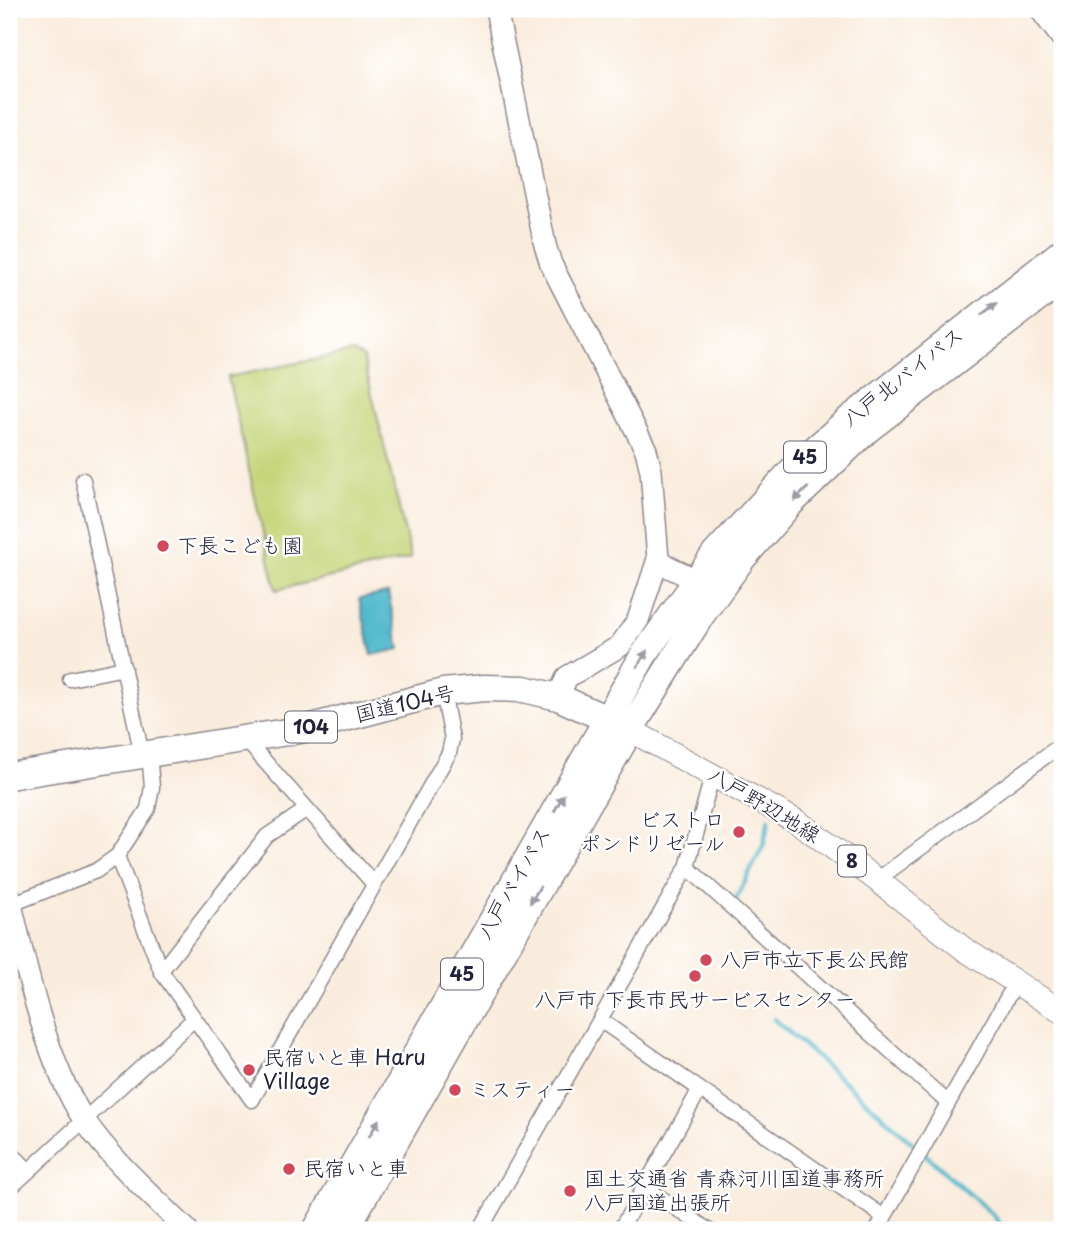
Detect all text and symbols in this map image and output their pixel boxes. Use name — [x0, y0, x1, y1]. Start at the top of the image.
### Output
one-way arrow — [980, 301, 998, 316]
street label: 八戸北バイパス — [834, 318, 969, 433]
road number: 45 — [784, 442, 826, 472]
one-way arrow — [793, 485, 810, 501]
place label: 下長こども園 — [177, 528, 303, 560]
marker: 下長こども園 — [155, 538, 171, 554]
one-way arrow — [635, 650, 648, 669]
street label: 国道104号 — [351, 675, 458, 729]
road number: 104 — [285, 712, 337, 742]
street label: 八戸野辺地線 — [703, 757, 827, 849]
one-way arrow — [553, 793, 565, 813]
place label: ビストロ ポンドリゼール — [580, 802, 725, 858]
street label: 八戸バイパス — [467, 820, 558, 944]
marker: ビストロ ポンドリゼール — [731, 824, 747, 840]
road number: 8 — [838, 846, 866, 876]
one-way arrow — [529, 886, 541, 905]
place label: 八戸市立下長公民館 — [720, 942, 909, 974]
marker: 八戸市立下長公民館 — [698, 952, 714, 968]
road number: 45 — [441, 958, 483, 990]
marker: 八戸市 下長市民サービスセンター — [687, 968, 703, 984]
place label: 八戸市 下長市民サービスセンター — [535, 982, 855, 1014]
place label: 民宿いと車 Haru Village — [263, 1040, 426, 1096]
marker: 民宿いと車 Haru Village — [241, 1062, 257, 1078]
place label: ミスティー — [469, 1072, 575, 1104]
marker: ミスティー — [447, 1082, 463, 1098]
one-way arrow — [368, 1119, 380, 1138]
place label: 民宿いと車 — [303, 1151, 408, 1183]
marker: 民宿いと車 — [281, 1161, 297, 1177]
place label: 国土交通省 青森河川国道事務所 八戸国道出張所 — [584, 1161, 885, 1217]
marker: 国土交通省 青森河川国道事務所 八戸国道出張所 — [562, 1183, 578, 1199]

